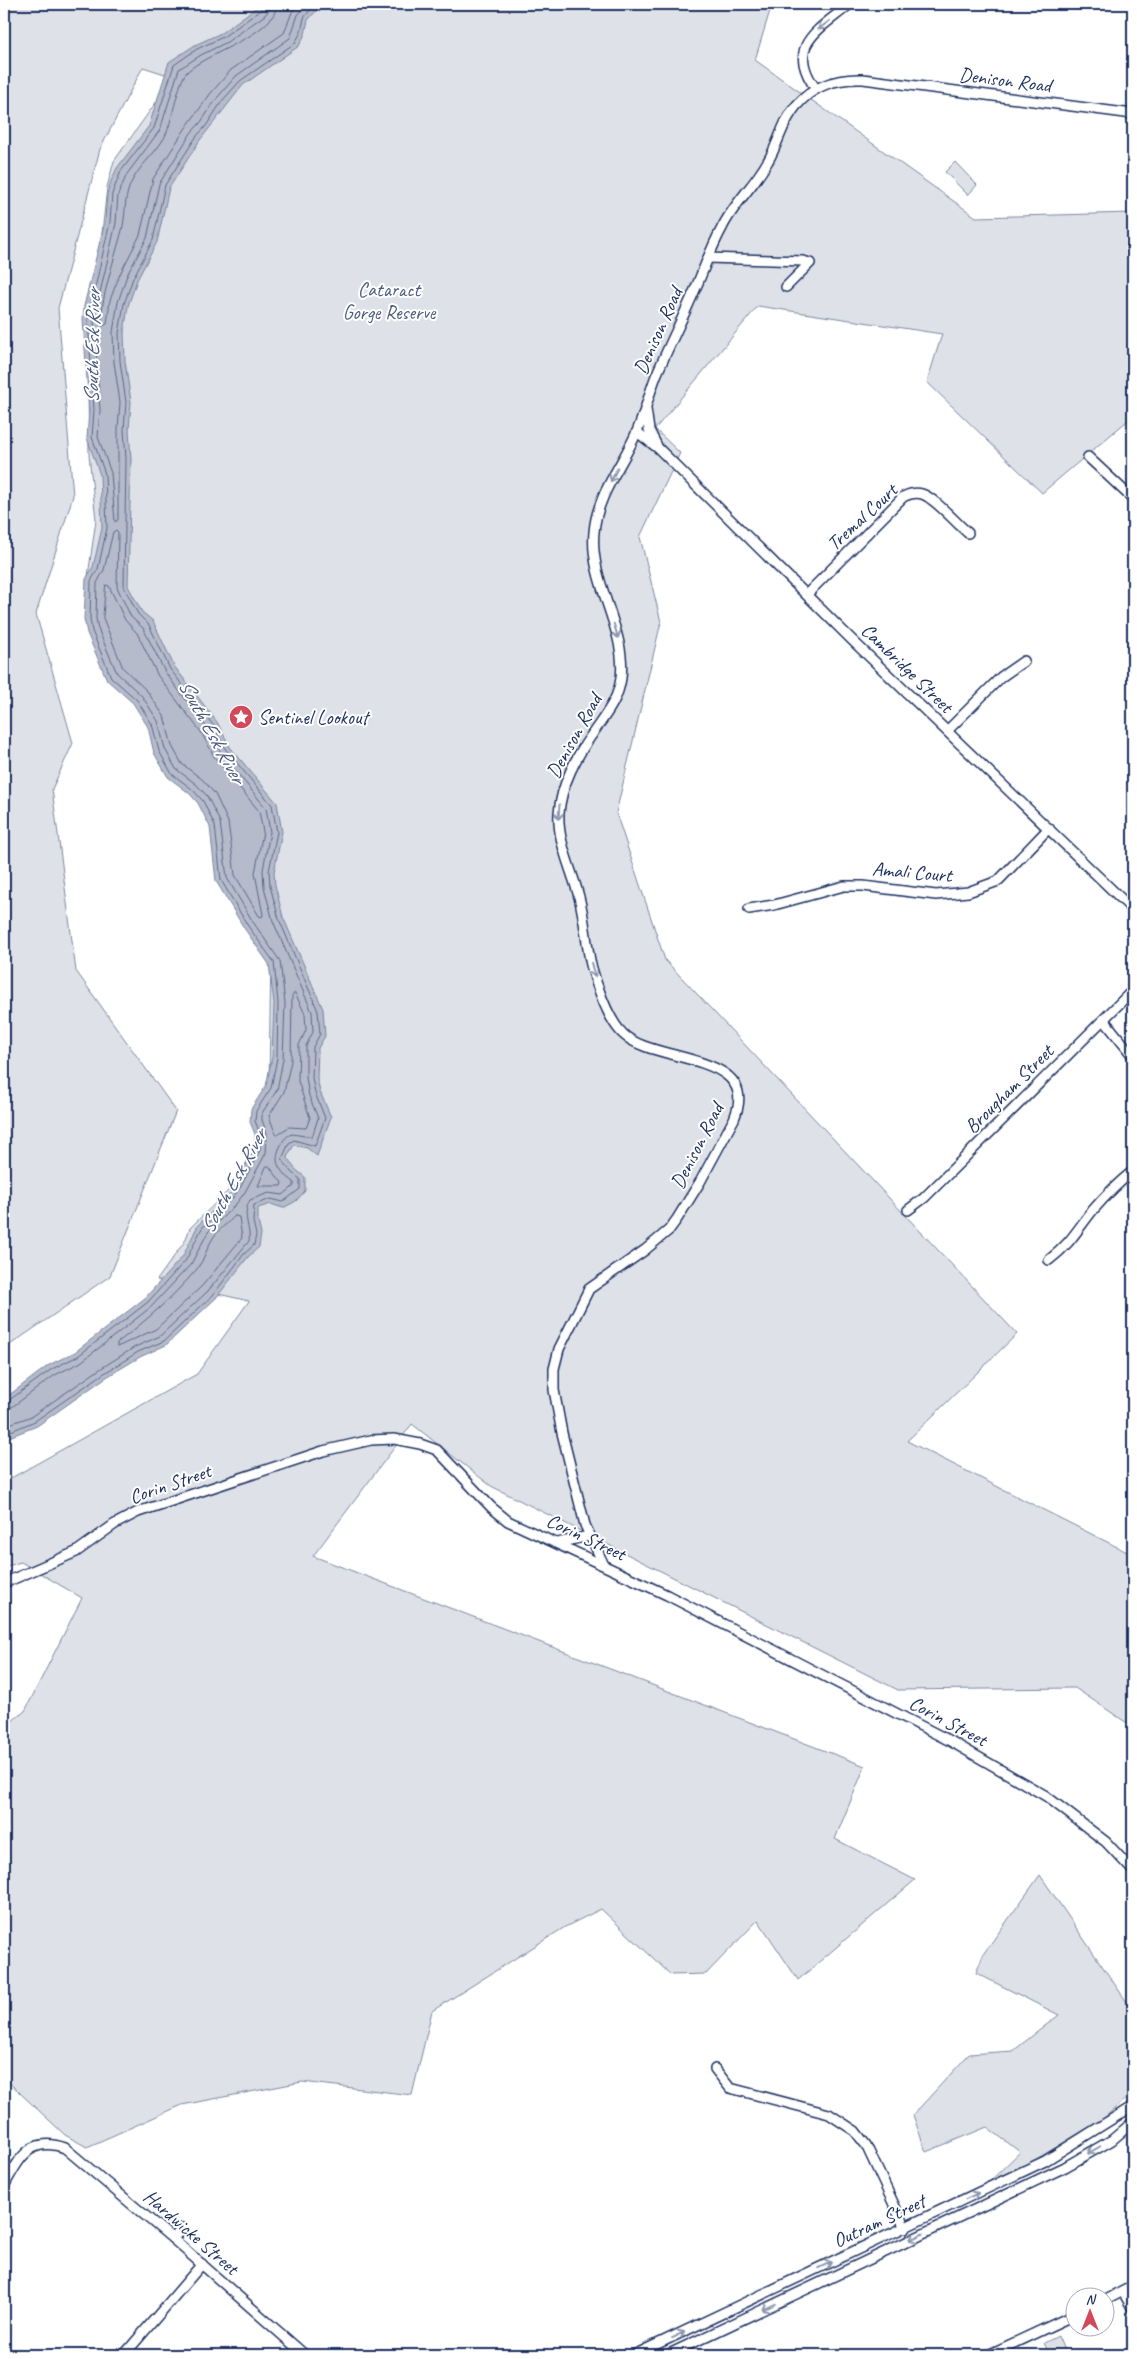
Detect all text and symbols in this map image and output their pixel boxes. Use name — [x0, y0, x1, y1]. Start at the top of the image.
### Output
one-way arrow — [818, 20, 831, 31]
street label: Denison Road — [958, 62, 1055, 98]
park label: Cataract Gorge Reserve — [343, 277, 437, 325]
street label: Denison Road — [628, 281, 689, 378]
water label: South Esk River — [78, 285, 106, 403]
one-way arrow — [609, 467, 618, 482]
street label: Tremal Court — [821, 476, 904, 556]
street label: Cambridge Street — [856, 618, 960, 720]
one-way arrow — [611, 622, 621, 638]
water label: South Esk River — [173, 675, 253, 790]
street label: Denison Road — [541, 687, 609, 782]
place icon: Sentinel Lookout — [228, 704, 254, 730]
place label: Sentinel Lookout — [258, 705, 371, 730]
one-way arrow — [555, 804, 564, 820]
street label: Amali Court — [871, 856, 955, 888]
one-way arrow — [589, 962, 598, 978]
street label: Brougham Street — [959, 1038, 1060, 1139]
street label: Denison Road — [665, 1096, 730, 1193]
water label: South Esk River — [194, 1122, 274, 1237]
street label: Corin Street — [126, 1458, 216, 1510]
street label: Corin Street — [542, 1508, 632, 1567]
street label: Corin Street — [905, 1690, 993, 1753]
one-way arrow — [1087, 2146, 1101, 2156]
street label: Hardwicke Street — [138, 2184, 246, 2282]
street label: Outram Street — [829, 2187, 932, 2253]
one-way arrow — [964, 2190, 979, 2200]
one-way arrow — [909, 2233, 924, 2243]
one-way arrow — [818, 2260, 833, 2270]
north arrow — [1064, 2286, 1114, 2336]
text: N — [1086, 2291, 1097, 2308]
one-way arrow — [762, 2302, 777, 2312]
one-way arrow — [670, 2329, 685, 2339]

